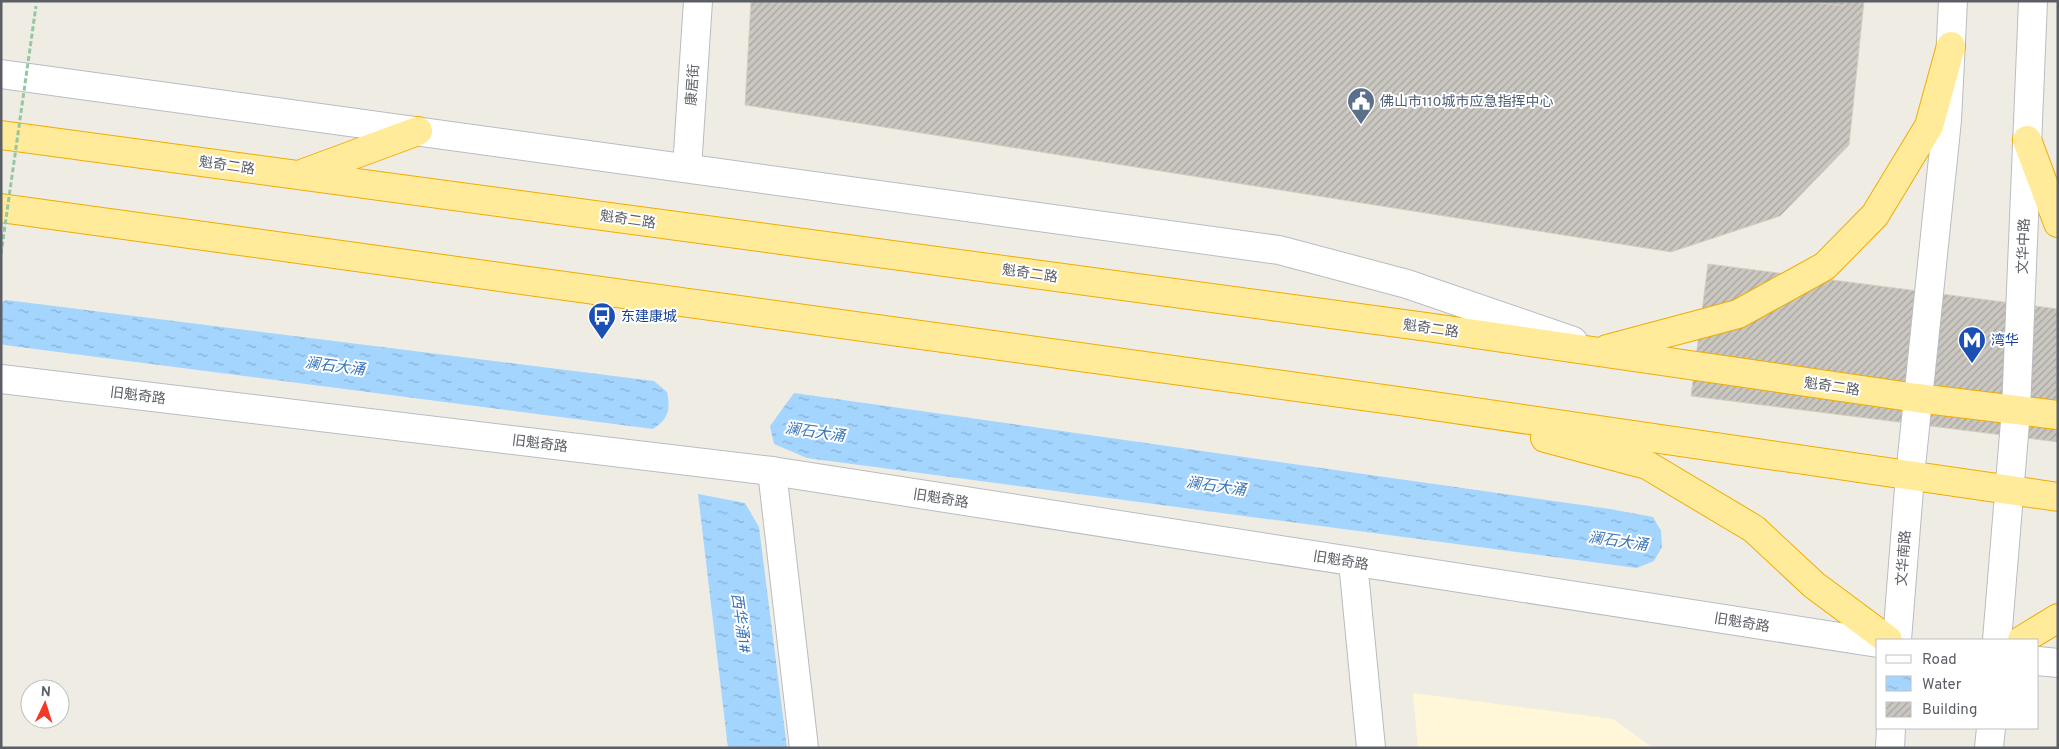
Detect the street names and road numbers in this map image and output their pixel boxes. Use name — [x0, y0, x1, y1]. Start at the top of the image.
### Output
street label: 康居街 — [684, 64, 703, 107]
street label: 魁奇二路 — [198, 153, 256, 179]
street label: 魁奇二路 — [599, 207, 657, 233]
street label: 文华中路 — [2014, 218, 2034, 274]
street label: 魁奇二路 — [1001, 261, 1059, 287]
street label: 魁奇二路 — [1402, 316, 1460, 342]
street label: 魁奇二路 — [1803, 374, 1861, 400]
street label: 旧魁奇路 — [109, 384, 167, 408]
street label: 旧魁奇路 — [511, 432, 569, 456]
street label: 旧魁奇路 — [912, 486, 970, 512]
street label: 文华南路 — [1893, 530, 1915, 587]
street label: 旧魁奇路 — [1312, 548, 1370, 574]
street label: 旧魁奇路 — [1713, 610, 1771, 636]

